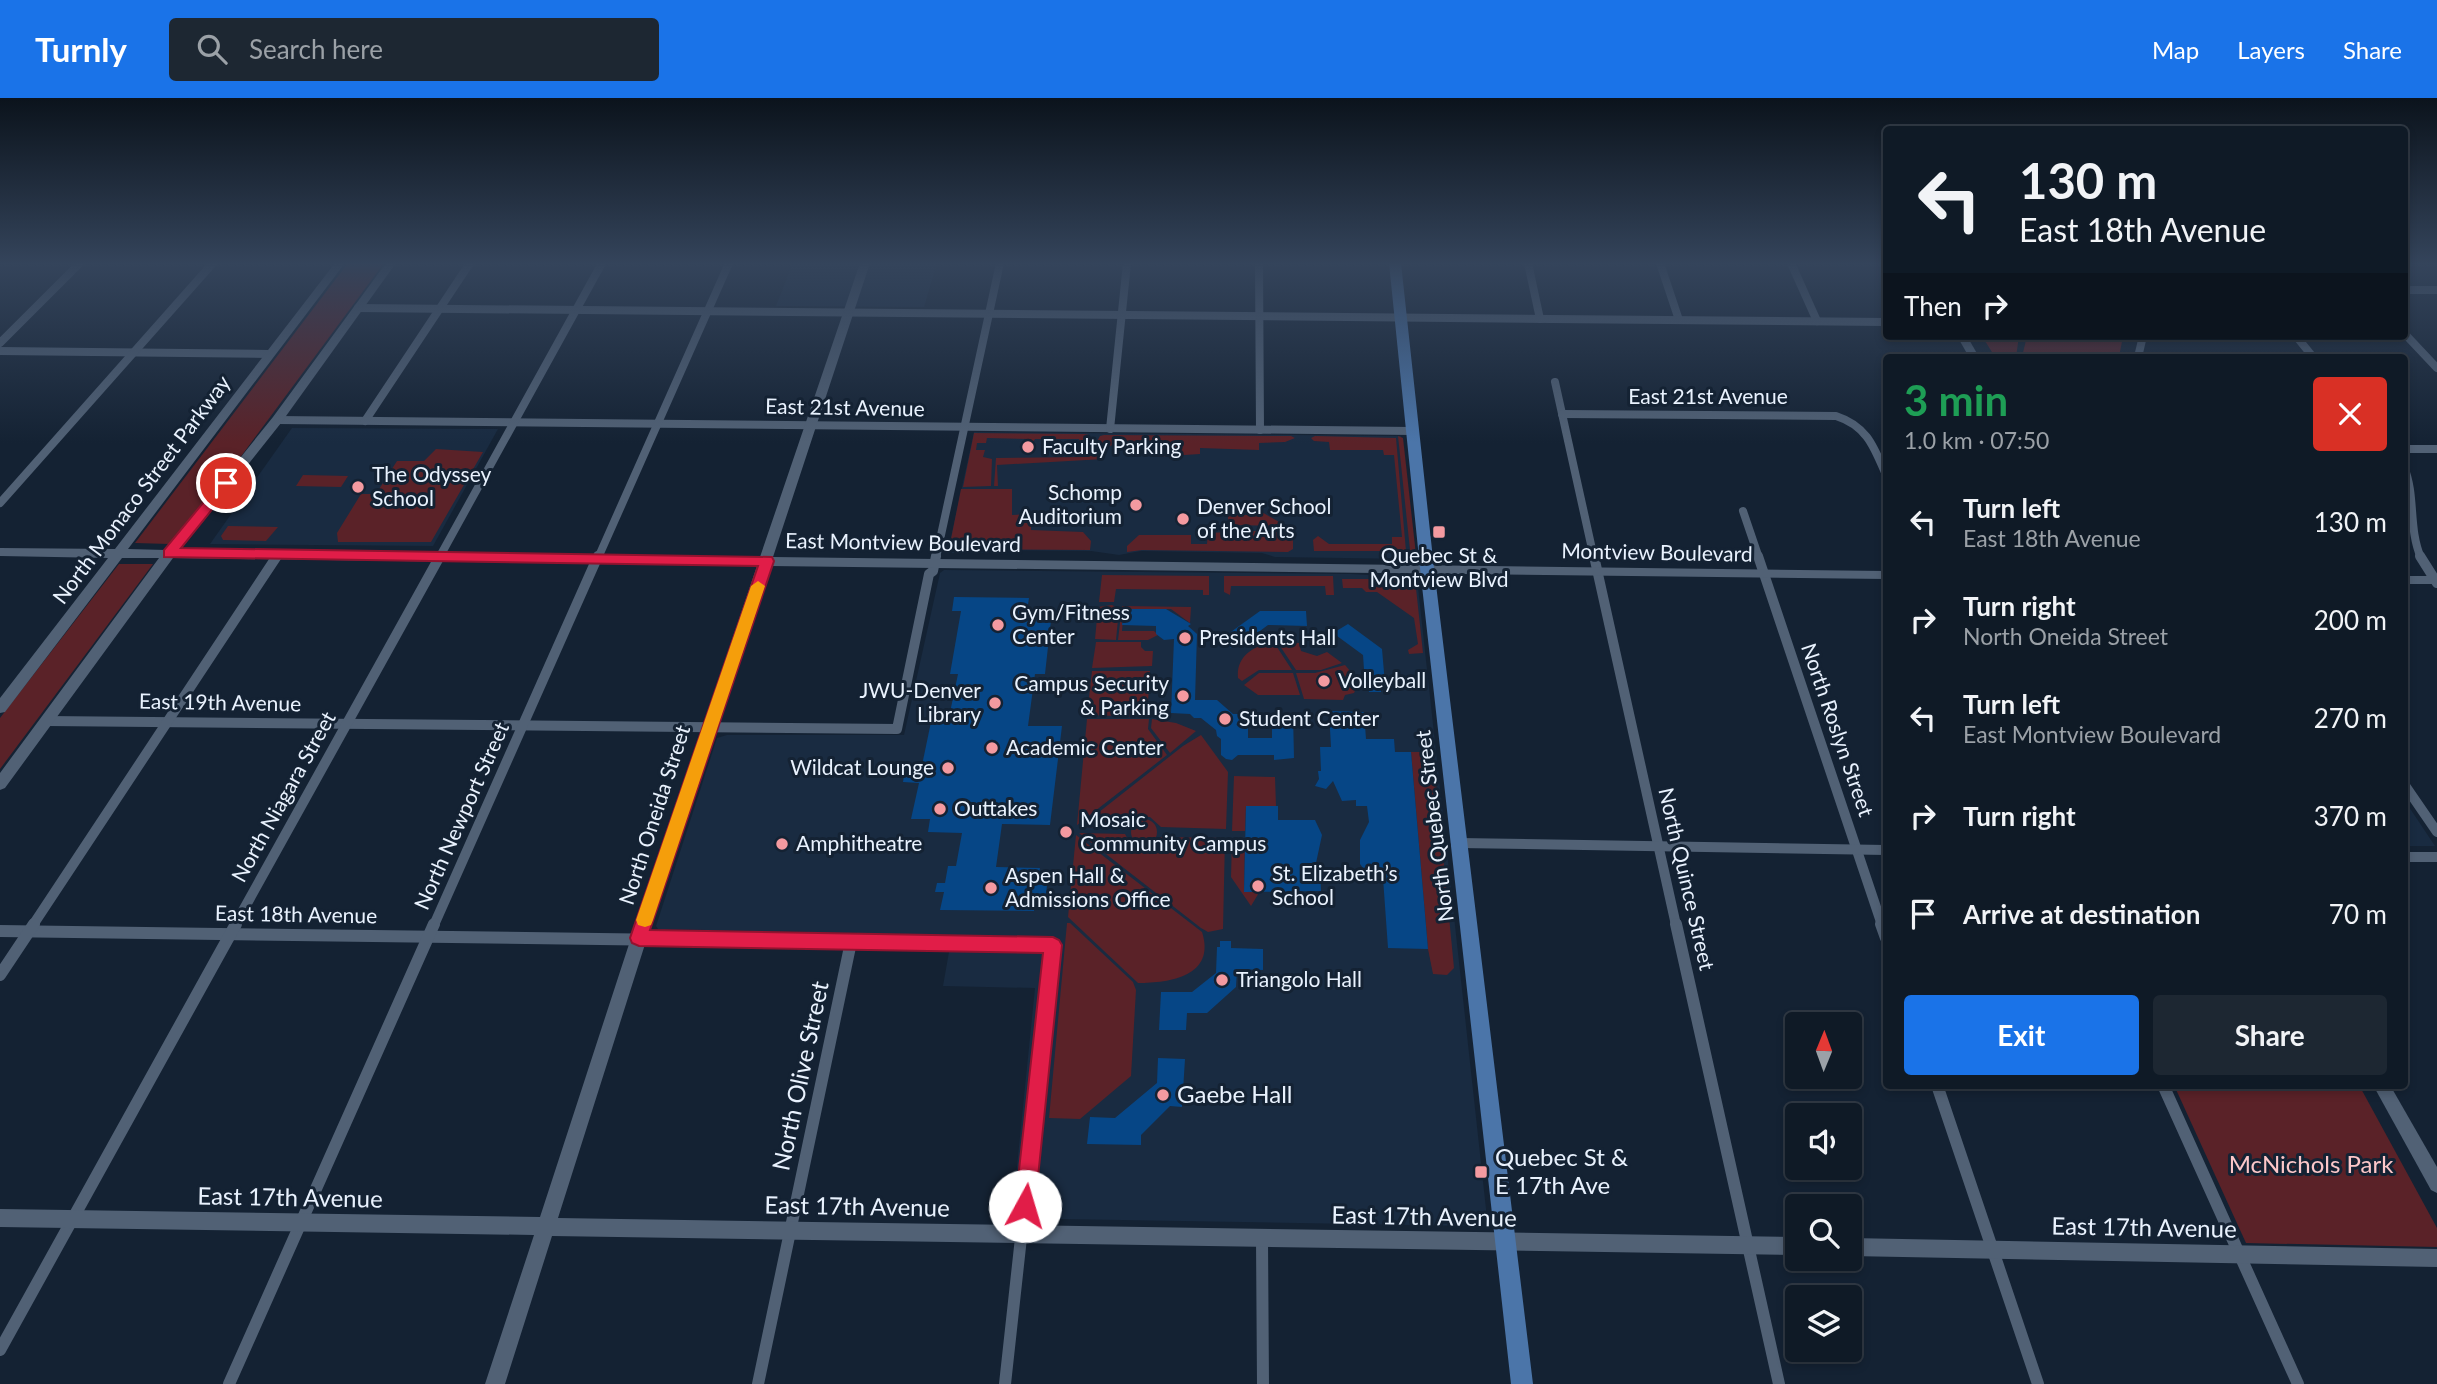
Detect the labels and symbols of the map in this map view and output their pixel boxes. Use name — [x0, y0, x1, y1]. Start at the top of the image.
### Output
street label: North Monaco Street Parkway — [47, 370, 235, 608]
street label: East 21st Avenue — [1628, 383, 1788, 408]
street label: East 21st Avenue — [765, 393, 925, 420]
place label: Faculty Parking — [1042, 433, 1182, 458]
marker: Faculty Parking — [1020, 439, 1036, 455]
pin — [196, 453, 256, 513]
place label: The Odyssey School — [372, 461, 491, 510]
marker: The Odyssey School — [350, 479, 366, 495]
place label: Schomp Auditorium — [1018, 479, 1122, 528]
place label: Denver School of the Arts — [1197, 493, 1331, 542]
marker: Schomp Auditorium — [1128, 497, 1144, 513]
marker: Denver School of the Arts — [1175, 511, 1191, 527]
marker: Quebec St & Montview Blvd — [1431, 524, 1447, 540]
street label: East Montview Boulevard — [785, 527, 1021, 556]
street label: Montview Boulevard — [1561, 537, 1753, 566]
place label: Quebec St & Montview Blvd — [1369, 542, 1509, 591]
place label: Gym/Fitness Center — [1012, 599, 1130, 648]
marker: Gym/Fitness Center — [990, 617, 1006, 633]
place label: Presidents Hall — [1199, 624, 1336, 649]
marker: Presidents Hall — [1177, 630, 1193, 646]
street label: North Roslyn Street — [1797, 640, 1880, 820]
place label: Volleyball — [1338, 667, 1426, 692]
place label: Campus Security & Parking — [1014, 670, 1169, 719]
marker: Volleyball — [1316, 673, 1332, 689]
place label: JWU-Denver Library — [859, 677, 981, 726]
street label: East 19th Avenue — [139, 688, 301, 715]
marker: Campus Security & Parking — [1175, 688, 1191, 704]
marker: JWU-Denver Library — [987, 695, 1003, 711]
place label: Student Center — [1239, 705, 1380, 730]
street label: North Niagara Street — [225, 706, 340, 886]
marker: Student Center — [1217, 711, 1233, 727]
street label: North Newport Street — [408, 717, 513, 913]
street label: North Oneida Street — [613, 721, 695, 907]
street label: North Quebec Street — [1409, 728, 1458, 923]
place label: Academic Center — [1006, 734, 1164, 759]
marker: Academic Center — [984, 740, 1000, 756]
place label: Wildcat Lounge — [790, 754, 934, 779]
marker: Wildcat Lounge — [940, 760, 956, 776]
street label: North Quince Street — [1654, 785, 1721, 973]
place label: Outtakes — [954, 795, 1037, 820]
marker: Outtakes — [932, 801, 948, 817]
place label: Mosaic Community Campus — [1080, 806, 1266, 855]
marker: Mosaic Community Campus — [1058, 824, 1074, 840]
place label: Amphitheatre — [796, 830, 922, 855]
marker: Amphitheatre — [774, 836, 790, 852]
place label: St. Elizabeth’s School — [1272, 860, 1398, 909]
place label: Aspen Hall & Admissions Office — [1005, 862, 1171, 911]
marker: St. Elizabeth’s School — [1250, 878, 1266, 894]
marker: Aspen Hall & Admissions Office — [983, 880, 999, 896]
street label: East 18th Avenue — [215, 900, 377, 927]
place label: Triangolo Hall — [1236, 966, 1362, 991]
marker: Triangolo Hall — [1214, 972, 1230, 988]
street label: North Olive Street — [765, 978, 834, 1173]
north arrow — [1785, 1012, 1862, 1088]
place label: Gaebe Hall — [1177, 1079, 1293, 1108]
marker: Gaebe Hall — [1155, 1087, 1171, 1103]
place label: Quebec St & E 17th Ave — [1495, 1142, 1628, 1199]
park label: McNichols Park — [2229, 1149, 2394, 1178]
marker: Quebec St & E 17th Ave — [1473, 1164, 1489, 1180]
position arrow — [988, 1169, 1062, 1243]
street label: East 17th Avenue — [197, 1180, 383, 1213]
street label: East 17th Avenue — [764, 1189, 950, 1222]
street label: East 17th Avenue — [1331, 1199, 1517, 1232]
street label: East 17th Avenue — [2051, 1210, 2237, 1243]

